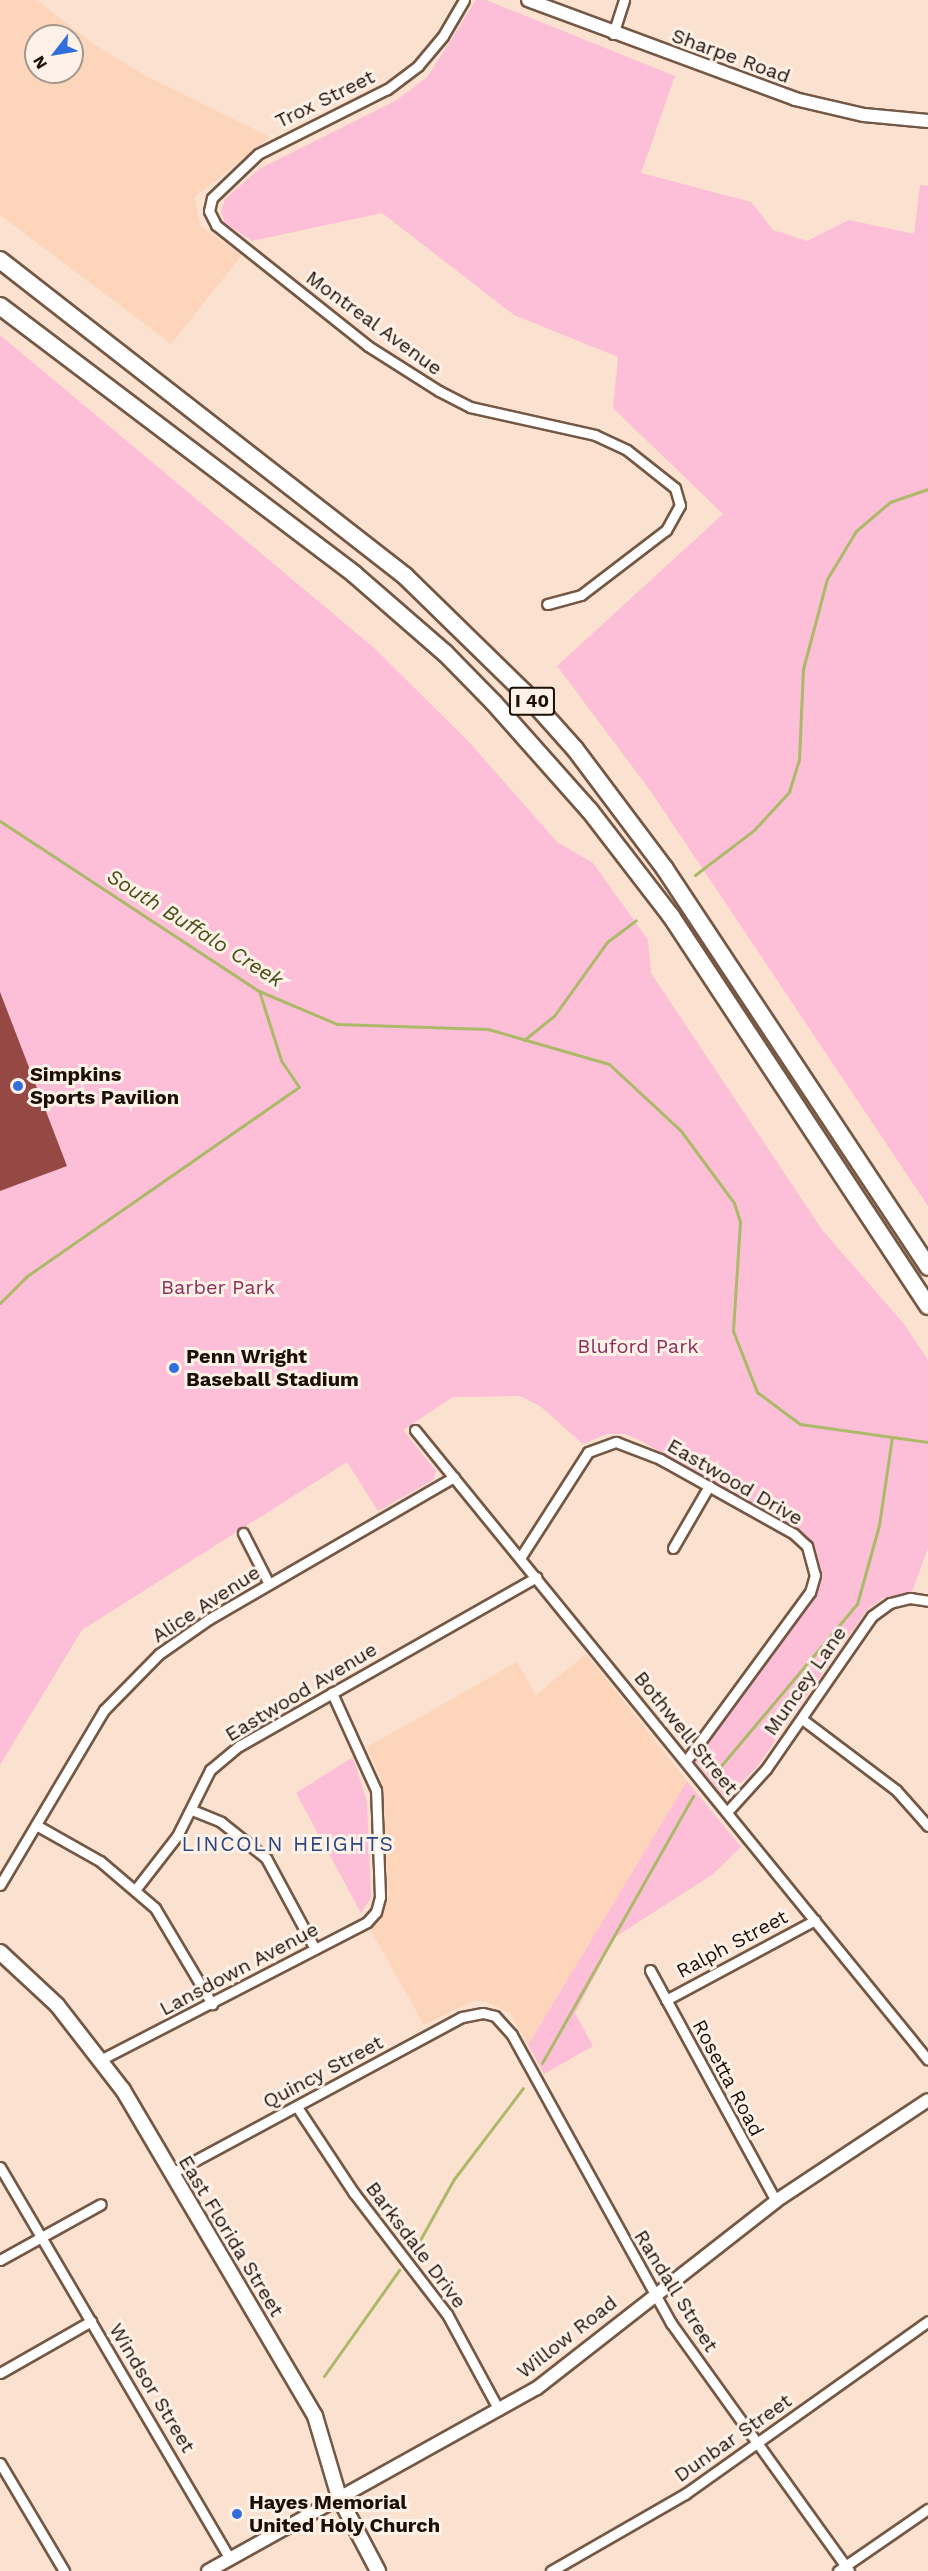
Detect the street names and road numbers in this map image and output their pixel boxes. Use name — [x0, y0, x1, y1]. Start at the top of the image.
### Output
street label: Sharpe Road — [668, 23, 794, 89]
street label: Trox Street — [271, 65, 379, 133]
street label: Montreal Avenue — [301, 265, 447, 381]
road number: I 40 — [508, 686, 556, 716]
street label: Eastwood Drive — [663, 1433, 807, 1531]
street label: Alice Avenue — [147, 1560, 265, 1648]
street label: Muncey Lane — [758, 1622, 852, 1740]
street label: Eastwood Avenue — [220, 1637, 382, 1747]
street label: Bothwell Street — [629, 1666, 743, 1800]
street label: Ralph Street — [672, 1905, 792, 1983]
street label: Lansdown Avenue — [155, 1917, 323, 2021]
street label: Rosetta Road — [687, 2015, 769, 2141]
street label: Quincy Street — [259, 2030, 387, 2114]
street label: East Florida Street — [173, 2151, 289, 2321]
street label: Barksdale Drive — [361, 2177, 471, 2313]
street label: Randall Street — [629, 2225, 723, 2357]
street label: Willow Road — [512, 2290, 622, 2384]
street label: Windsor Street — [104, 2319, 200, 2457]
street label: Dunbar Street — [670, 2389, 796, 2487]

